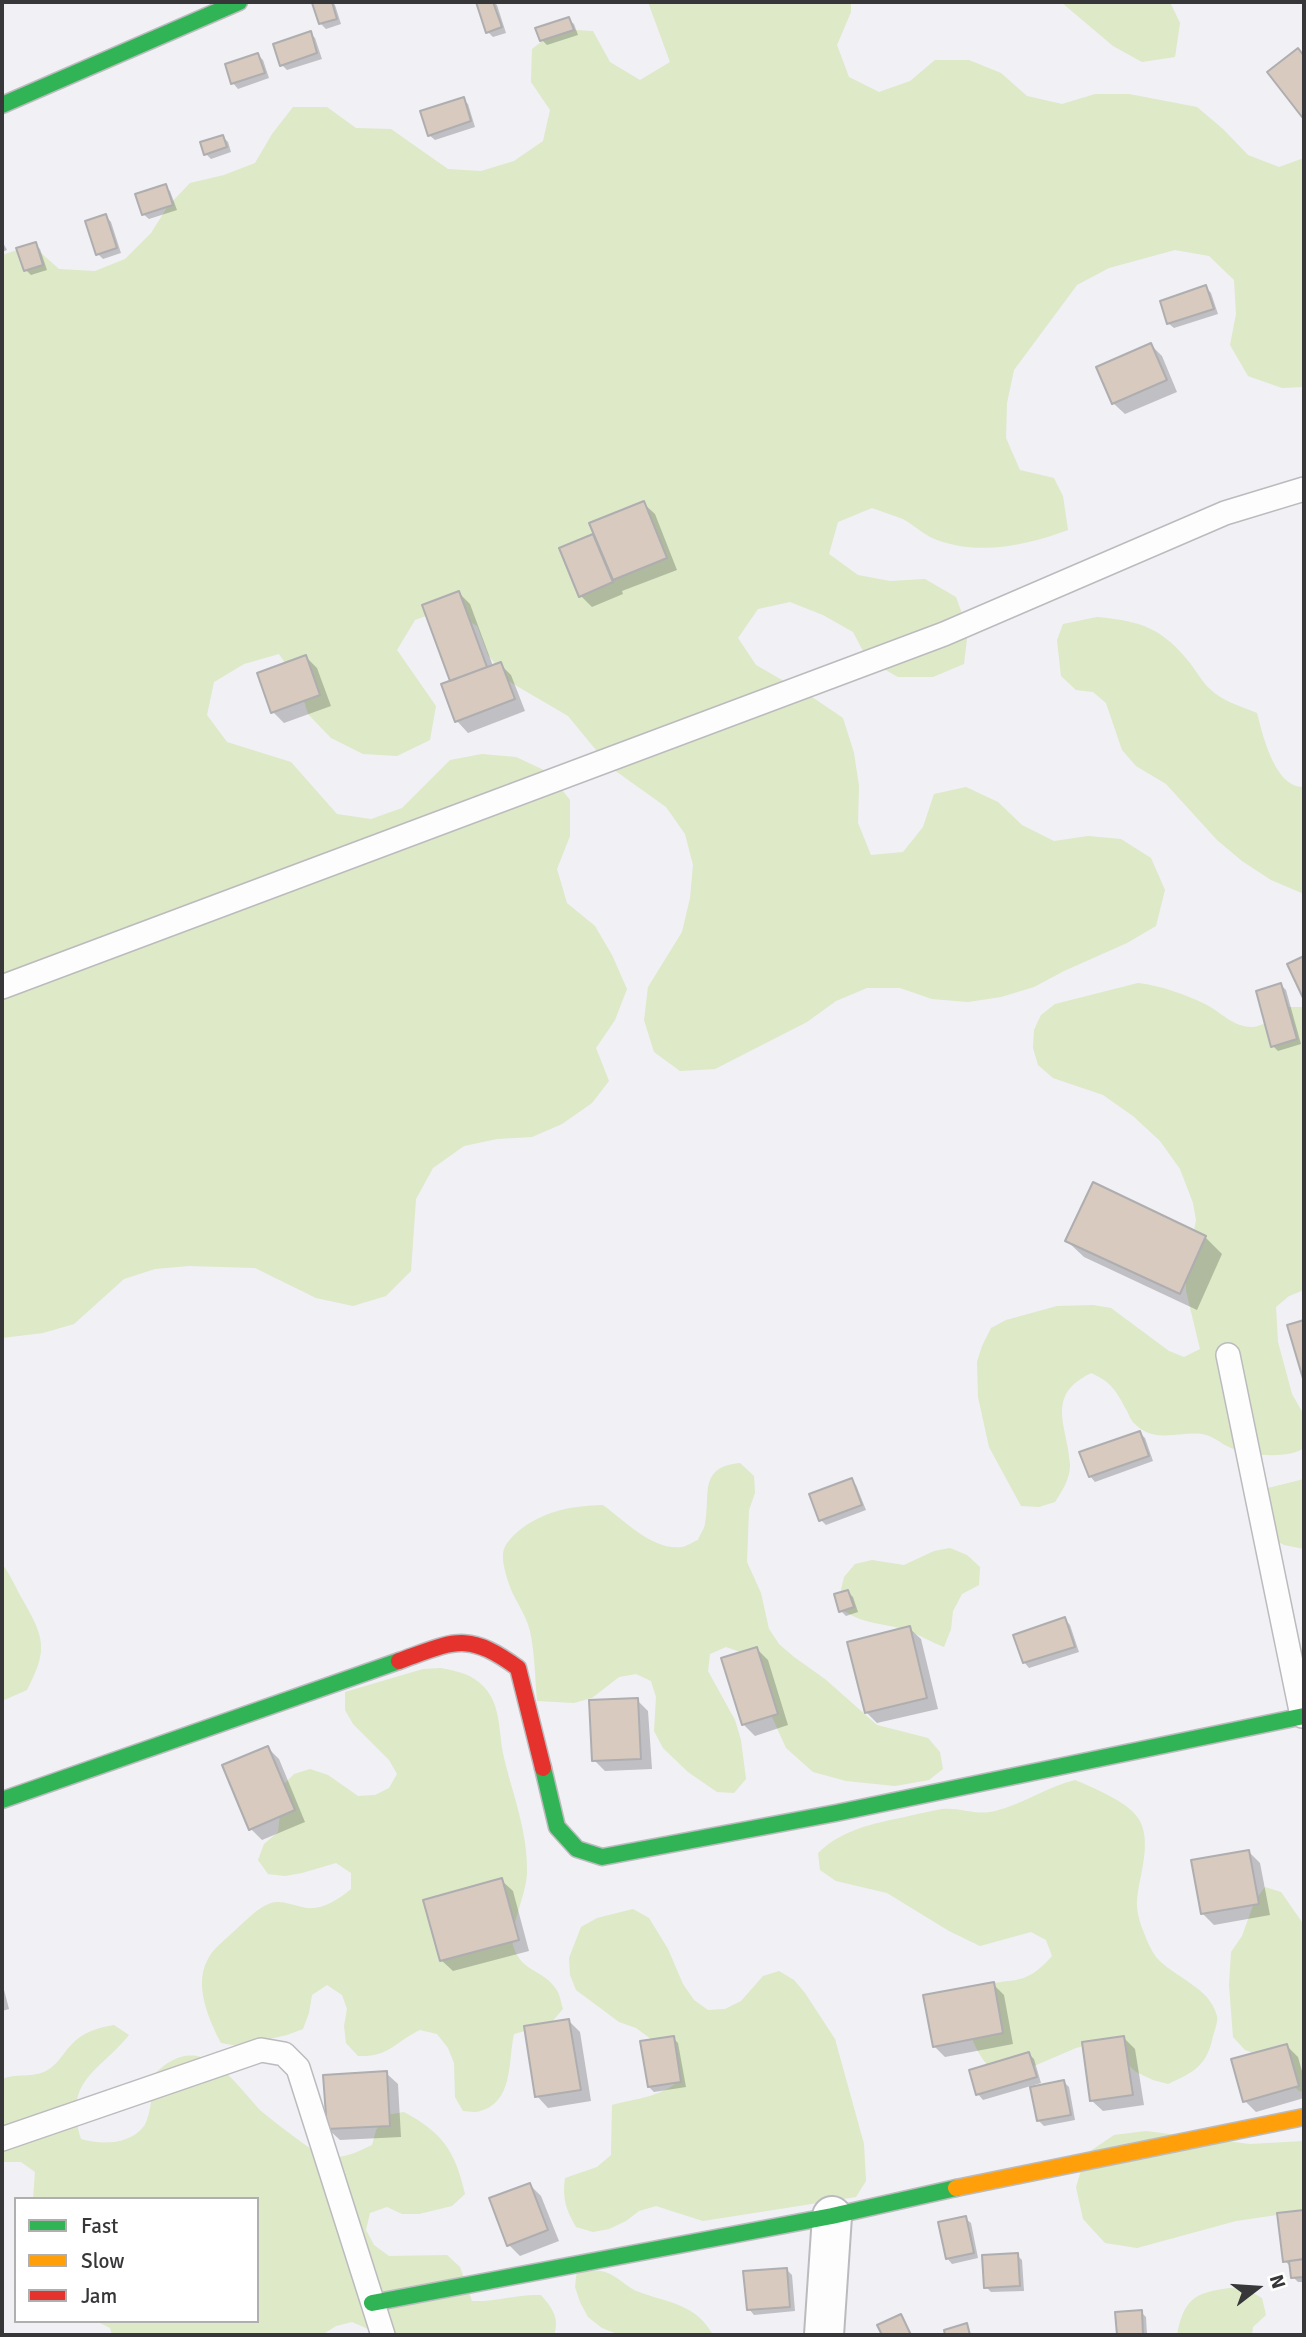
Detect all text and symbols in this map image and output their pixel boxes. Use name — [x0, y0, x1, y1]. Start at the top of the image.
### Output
legend — [14, 2197, 259, 2323]
text: Fast — [81, 2213, 118, 2239]
text: Slow — [81, 2248, 125, 2274]
north arrow — [1222, 2253, 1292, 2323]
text: N — [1264, 2272, 1290, 2292]
text: Jam — [81, 2283, 117, 2309]

